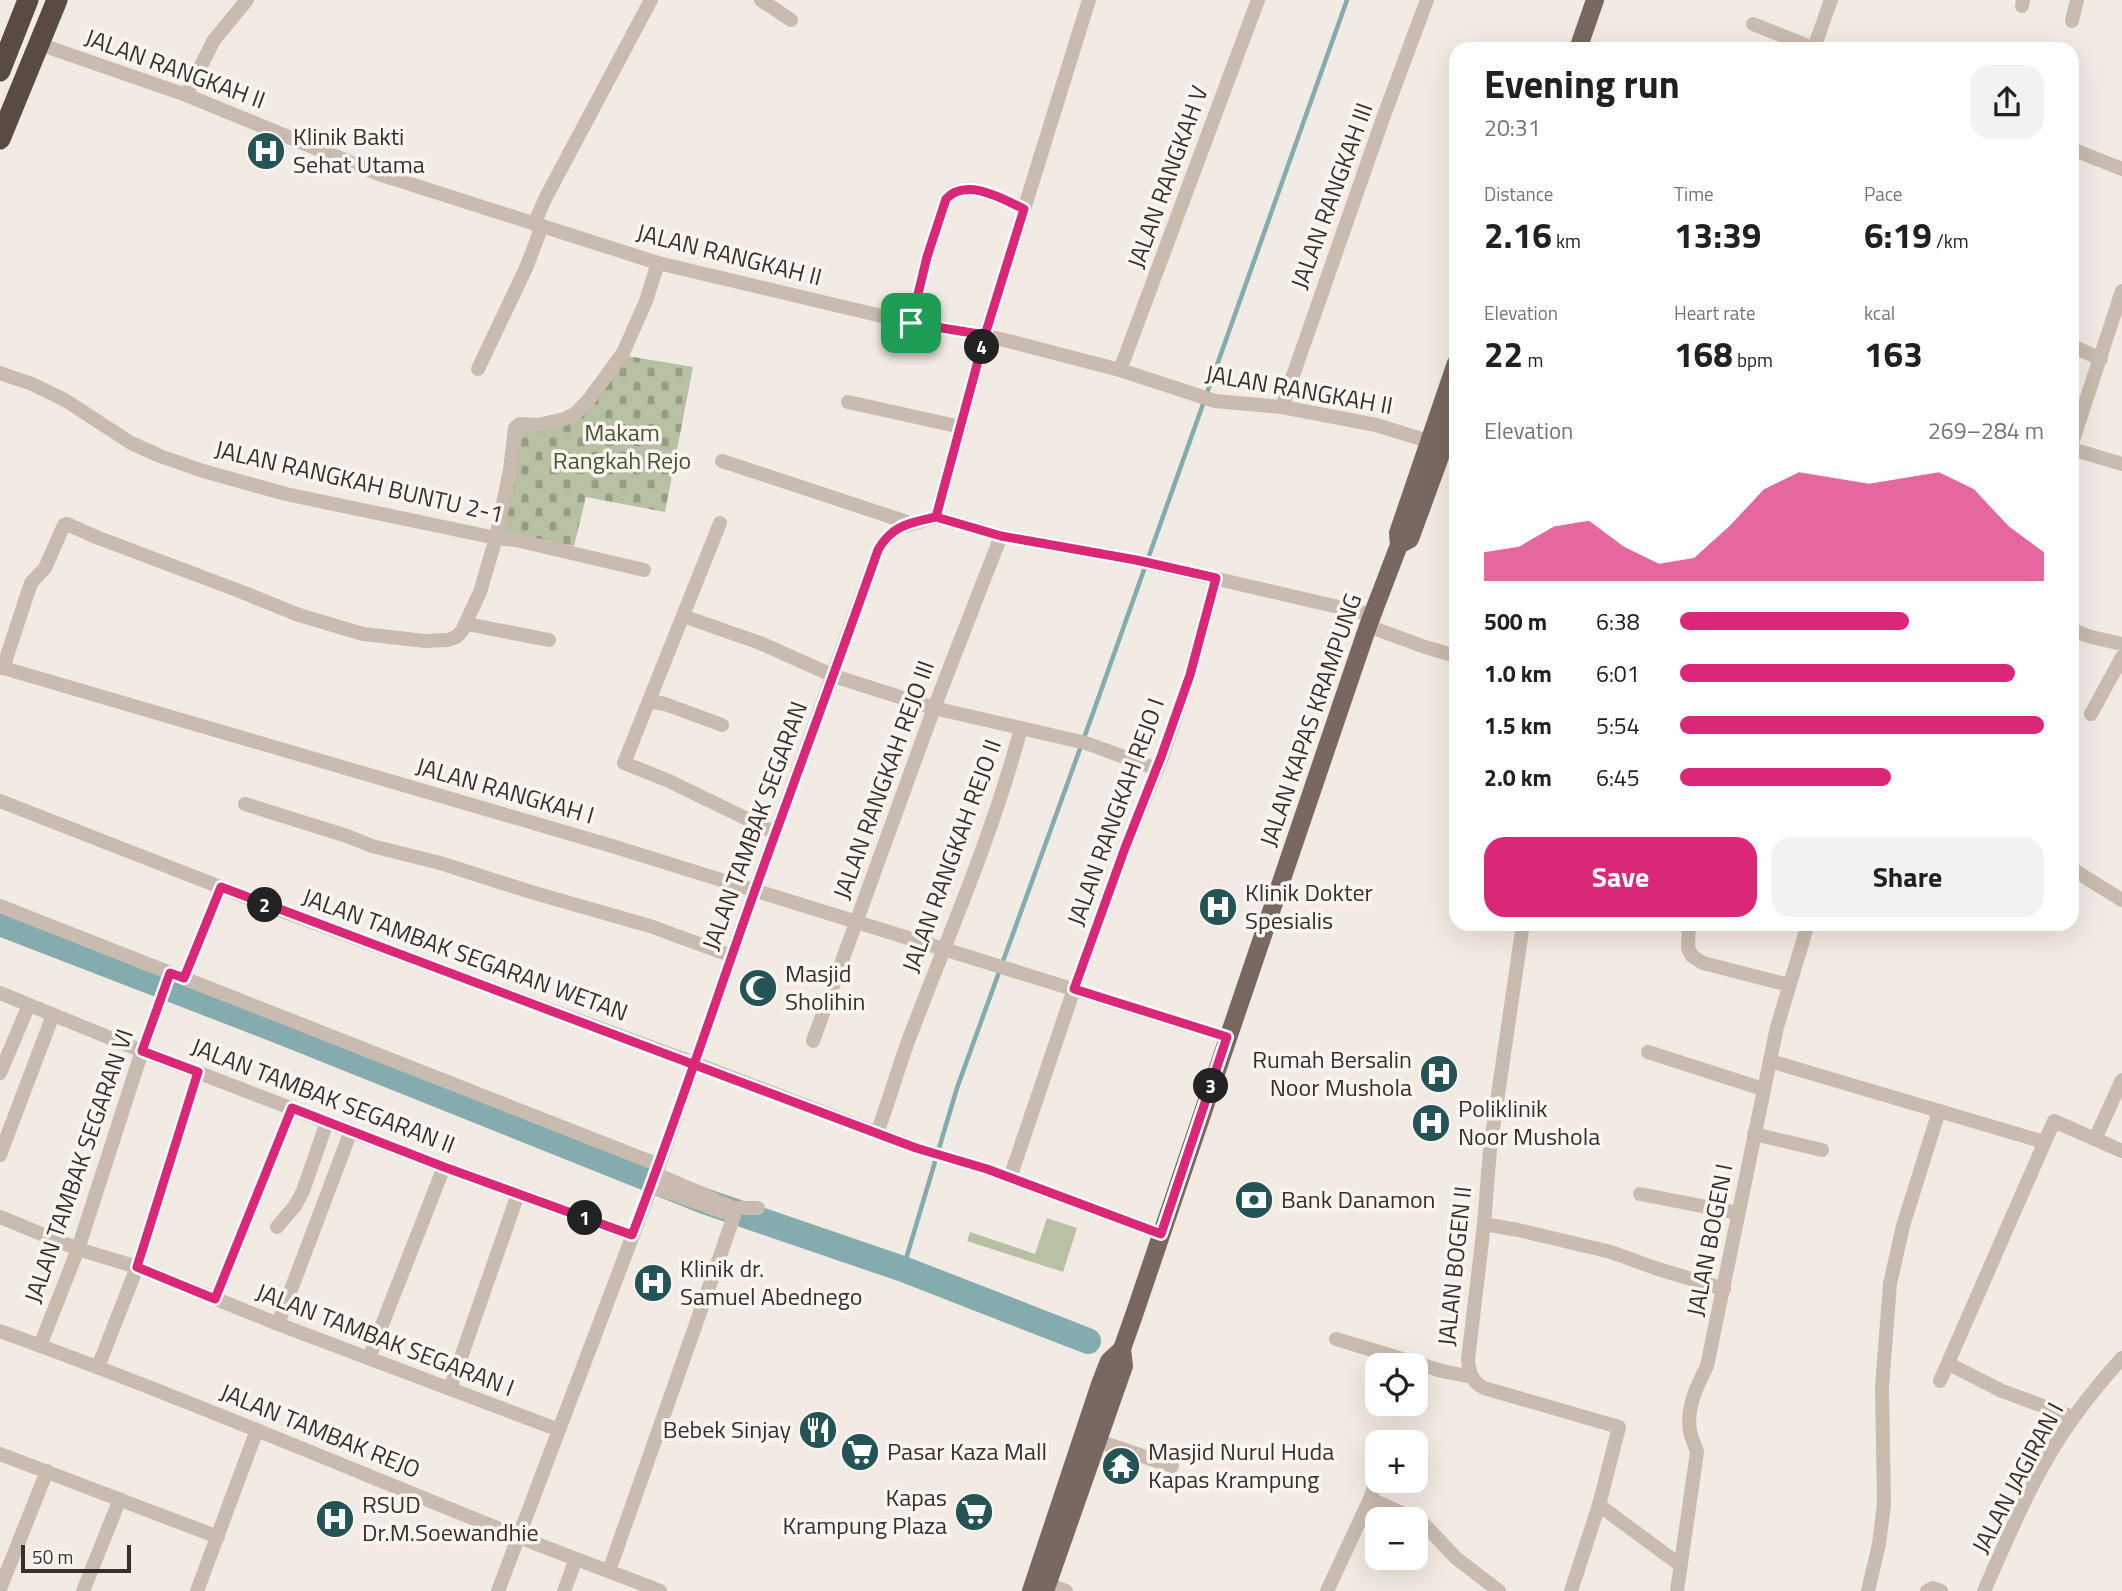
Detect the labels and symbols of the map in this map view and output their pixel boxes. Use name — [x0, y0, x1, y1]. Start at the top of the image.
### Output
street label: JALAN RANGKAH II — [80, 19, 271, 117]
street label: JALAN RANGKAH V — [1117, 80, 1217, 273]
street label: JALAN RANGKAH III — [1281, 98, 1381, 294]
place label: Klinik Bakti Sehat Utama — [293, 118, 425, 182]
hospital icon: Klinik Bakti Sehat Utama — [245, 130, 287, 172]
street label: JALAN RANGKAH II — [633, 214, 826, 294]
pin — [881, 293, 941, 353]
pin: 4 — [964, 330, 1000, 364]
street label: JALAN RANGKAH II — [1203, 355, 1396, 423]
park label: Makam Rangkah Rejo — [553, 414, 691, 478]
street label: JALAN RANGKAH BUNTU 2-1 — [211, 430, 507, 532]
street label: JALAN KAPAS KRAMPUNG — [1250, 588, 1370, 851]
street label: JALAN RANGKAH REJO III — [823, 655, 943, 904]
street label: JALAN RANGKAH REJO I — [1057, 693, 1173, 931]
street label: JALAN TAMBAK SEGARAN — [692, 696, 816, 955]
street label: JALAN RANGKAH REJO II — [892, 734, 1010, 977]
street label: JALAN RANGKAH I — [412, 747, 599, 833]
place label: Klinik Dokter Spesialis — [1245, 874, 1373, 938]
street label: JALAN TAMBAK SEGARAN WETAN — [297, 878, 633, 1030]
hospital icon: Klinik Dokter Spesialis — [1197, 886, 1239, 928]
pin: 2 — [247, 888, 282, 922]
place label: Masjid Sholihin — [785, 955, 865, 1019]
mosque icon: Masjid Sholihin — [737, 967, 779, 1009]
street label: JALAN TAMBAK SEGARAN VI — [14, 1024, 142, 1308]
street label: JALAN TAMBAK SEGARAN II — [186, 1028, 460, 1162]
place label: Rumah Bersalin Noor Mushola — [1252, 1041, 1412, 1105]
hospital icon: Rumah Bersalin Noor Mushola — [1418, 1053, 1460, 1095]
pin: 3 — [1194, 1068, 1228, 1104]
place label: Poliklinik Noor Mushola — [1458, 1090, 1600, 1154]
hospital icon: Poliklinik Noor Mushola — [1410, 1102, 1452, 1144]
street label: JALAN BOGEN I — [1677, 1160, 1741, 1319]
bank icon: Bank Danamon — [1233, 1179, 1275, 1221]
place label: Bank Danamon — [1281, 1181, 1436, 1217]
street label: JALAN BOGEN II — [1428, 1184, 1480, 1348]
pin: 1 — [568, 1200, 602, 1236]
place label: Klinik dr. Samuel Abednego — [680, 1250, 863, 1314]
hospital icon: Klinik dr. Samuel Abednego — [632, 1262, 674, 1304]
street label: JALAN TAMBAK SEGARAN I — [251, 1273, 520, 1405]
street label: JALAN TAMBAK REJO — [215, 1373, 426, 1487]
street label: JALAN JAGIRAN I — [1962, 1396, 2072, 1559]
restaurant icon: Bebek Sinjay — [797, 1409, 839, 1451]
place label: Bebek Sinjay — [663, 1411, 791, 1447]
supermarket icon: Pasar Kaza Mall — [839, 1431, 881, 1473]
place label: Pasar Kaza Mall — [887, 1433, 1047, 1469]
place label: Masjid Nurul Huda Kapas Krampung — [1148, 1433, 1334, 1497]
temple icon: Masjid Nurul Huda Kapas Krampung — [1100, 1445, 1142, 1487]
place label: Kapas Krampung Plaza — [782, 1479, 947, 1543]
place label: RSUD Dr.M.Soewandhie — [362, 1486, 539, 1550]
supermarket icon: Kapas Krampung Plaza — [953, 1491, 995, 1533]
hospital icon: RSUD Dr.M.Soewandhie — [314, 1498, 356, 1540]
scale bar — [21, 1542, 131, 1574]

